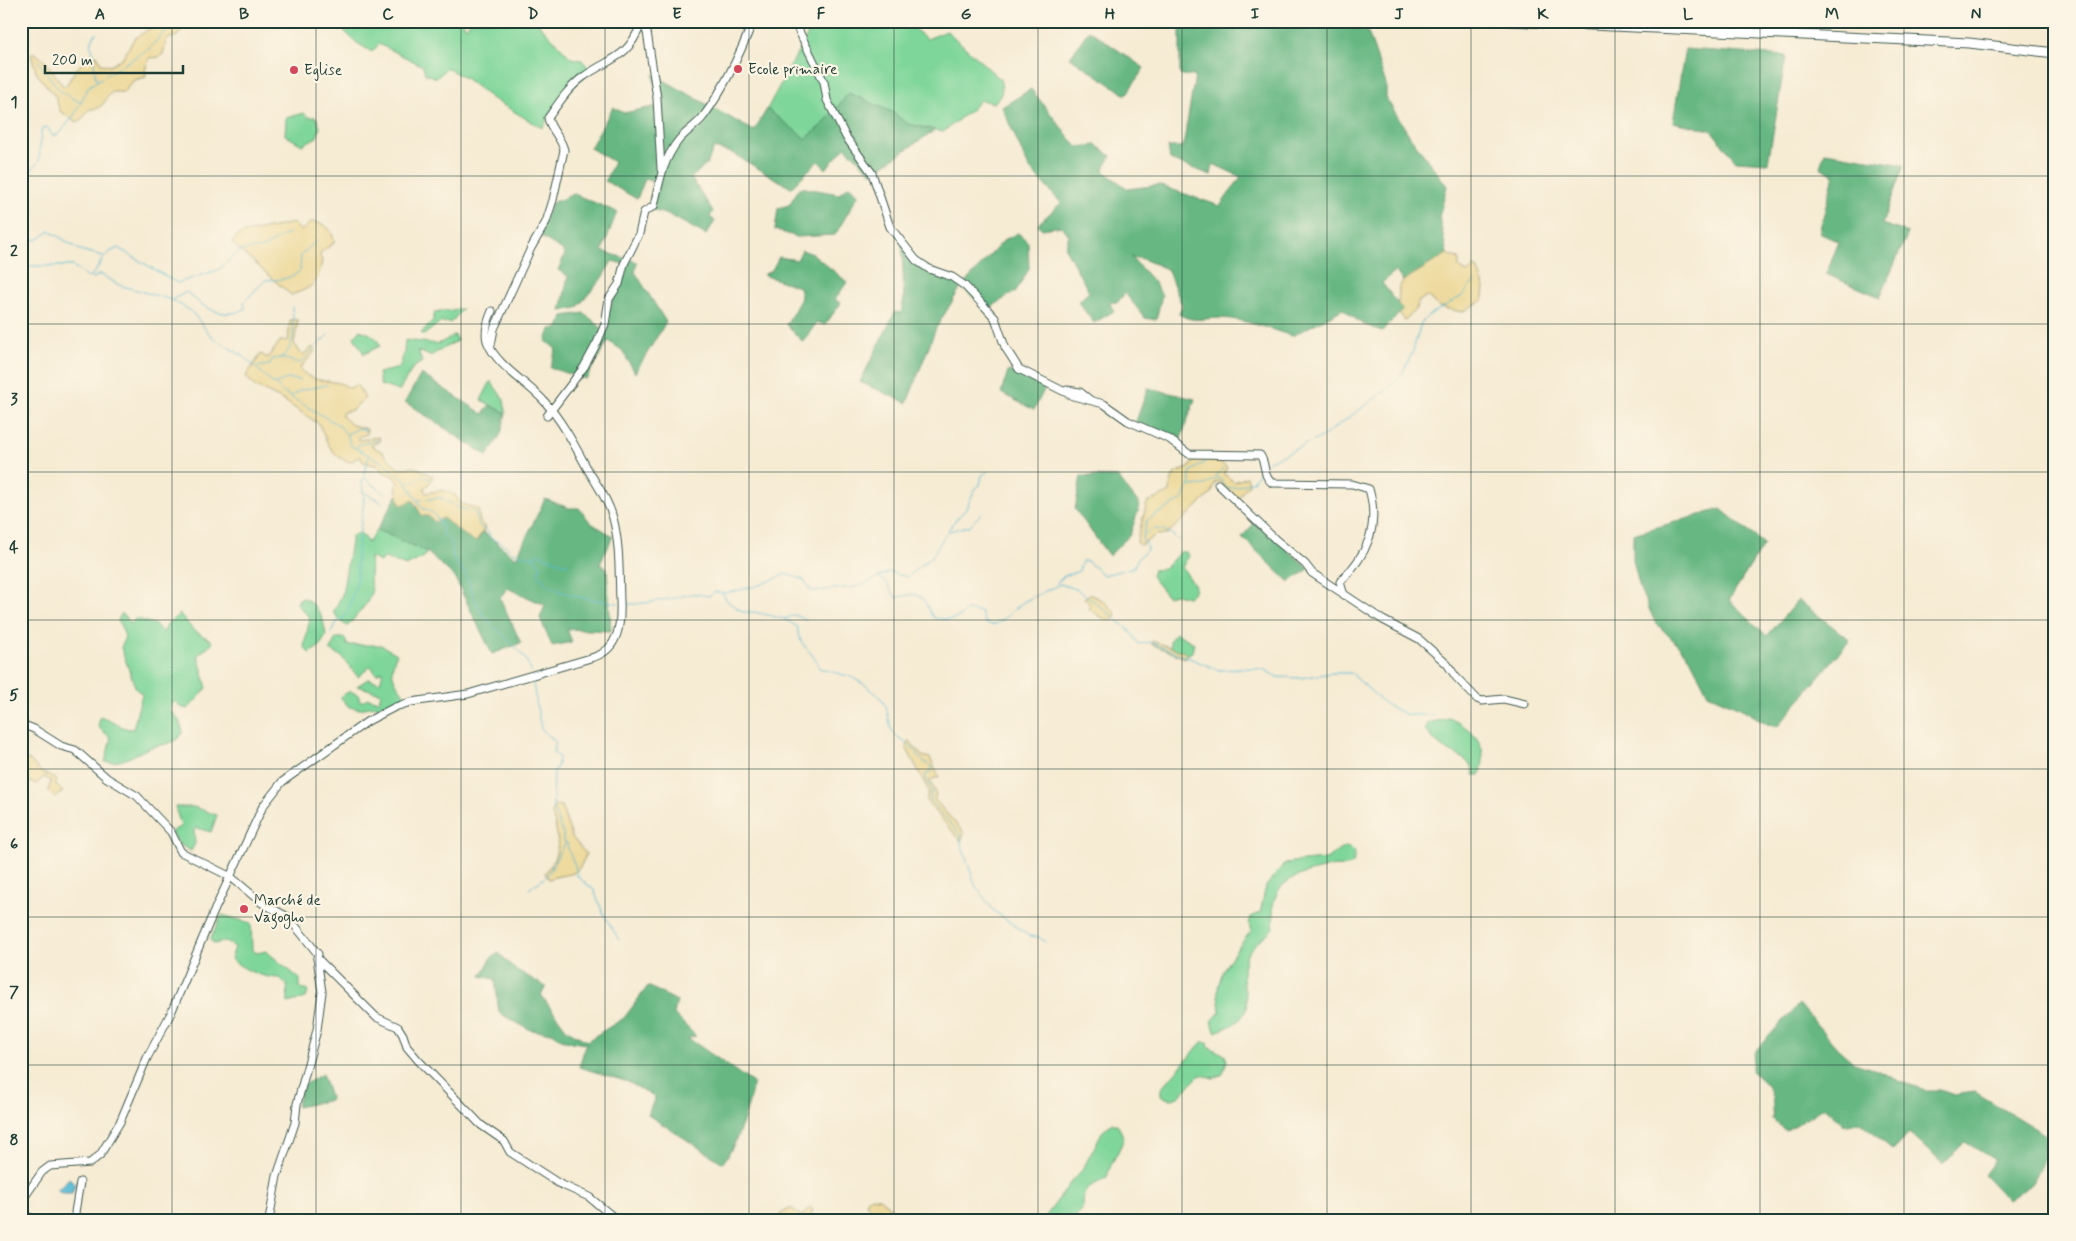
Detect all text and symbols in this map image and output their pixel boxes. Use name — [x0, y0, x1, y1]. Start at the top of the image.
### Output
text: A — [95, 4, 105, 25]
text: B — [239, 4, 249, 25]
text: C — [382, 4, 394, 25]
text: D — [527, 4, 539, 25]
text: E — [672, 4, 682, 25]
text: F — [817, 4, 826, 25]
text: G — [961, 4, 972, 25]
text: H — [1105, 4, 1116, 25]
text: I — [1251, 4, 1260, 25]
text: J — [1394, 4, 1404, 25]
text: K — [1537, 4, 1549, 25]
text: L — [1683, 4, 1694, 25]
text: M — [1825, 4, 1839, 25]
text: N — [1971, 4, 1981, 25]
scale bar — [45, 42, 182, 74]
text: 200 m — [52, 51, 93, 71]
place label: Ecole primaire — [748, 60, 837, 80]
place label: Eglise — [304, 61, 342, 81]
marker: Ecole primaire — [732, 63, 744, 75]
marker: Eglise — [288, 64, 300, 76]
text: 1 — [10, 92, 18, 113]
text: 2 — [10, 241, 18, 262]
text: 3 — [10, 389, 18, 410]
text: 4 — [9, 537, 19, 558]
text: 5 — [9, 685, 19, 706]
text: 6 — [10, 834, 18, 855]
place label: Marché de Vagogho — [254, 891, 321, 929]
marker: Marché de Vagogho — [238, 903, 250, 915]
text: 7 — [9, 982, 19, 1003]
text: 8 — [9, 1130, 19, 1151]

